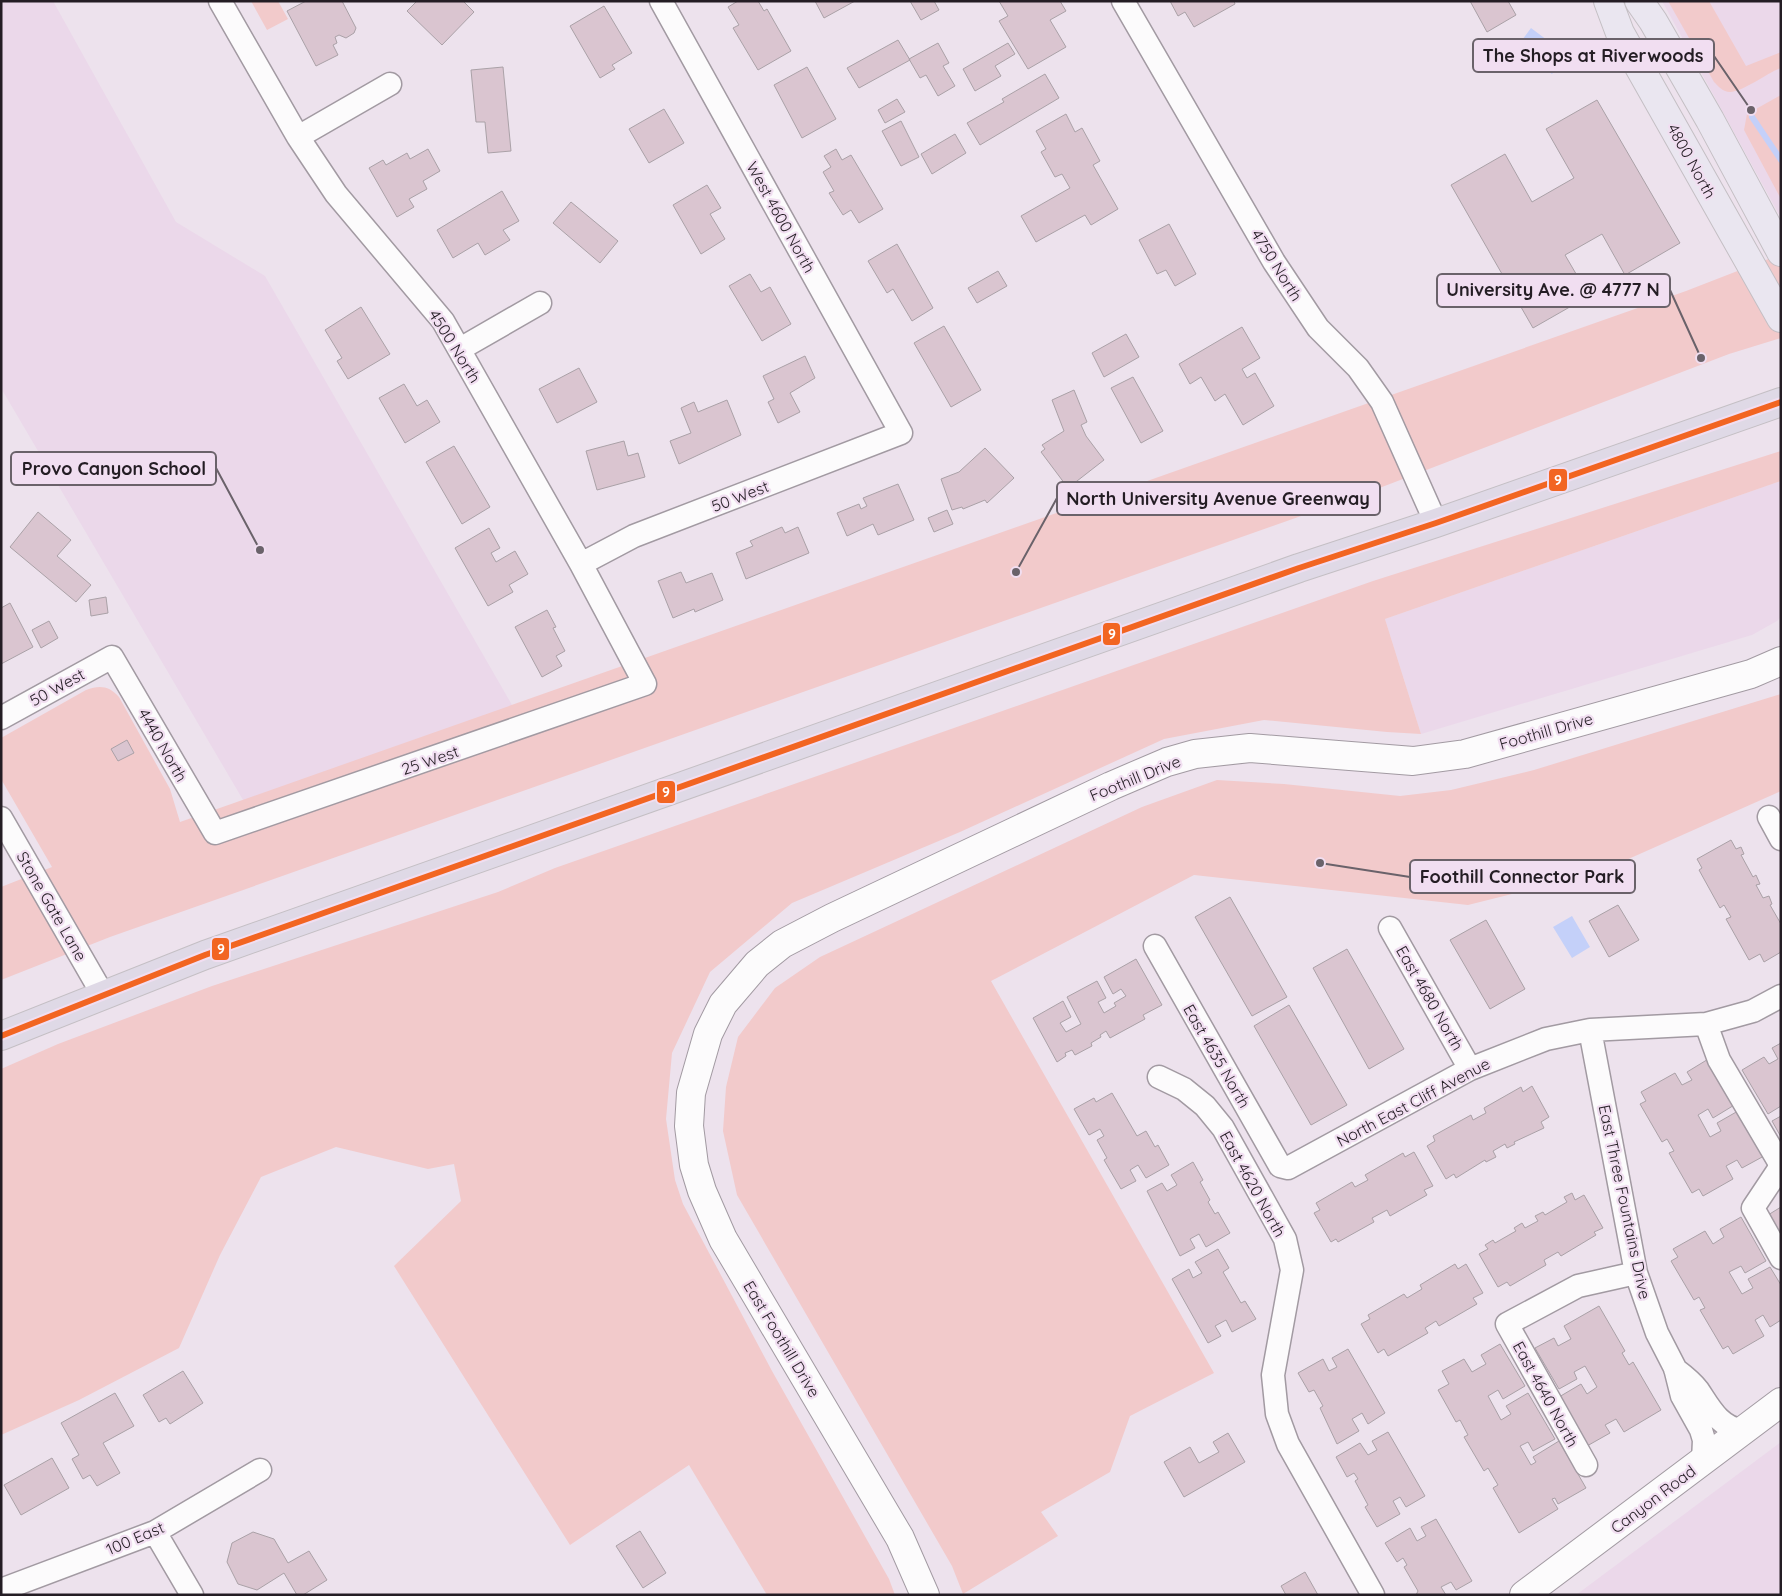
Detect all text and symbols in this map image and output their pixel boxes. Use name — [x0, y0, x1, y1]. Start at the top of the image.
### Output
callout: The Shops at Riverwoods — [1473, 39, 1714, 72]
text: The Shops at Riverwoods — [1483, 44, 1704, 67]
street label: 4800 North — [1663, 120, 1721, 202]
street label: West 4600 North — [742, 158, 820, 276]
street label: 4750 North — [1247, 225, 1307, 305]
callout: University Ave. @ 4777 N — [1437, 274, 1670, 307]
text: University Ave. @ 4777 N — [1446, 278, 1660, 301]
street label: 4500 North — [425, 306, 485, 386]
callout: Provo Canyon School — [11, 452, 216, 485]
text: Provo Canyon School — [22, 457, 206, 480]
line badge: 9 — [1548, 468, 1568, 492]
text: 9 — [1554, 471, 1562, 489]
street label: 50 West — [709, 476, 771, 516]
callout: North University Avenue Greenway — [1057, 482, 1380, 515]
text: North University Avenue Greenway — [1066, 487, 1370, 510]
line badge: 9 — [1102, 622, 1121, 646]
text: 9 — [1108, 625, 1116, 643]
street label: 50 West — [26, 664, 88, 710]
street label: 4440 North — [134, 705, 192, 785]
street label: Foothill Drive — [1497, 708, 1595, 754]
street label: 25 West — [399, 741, 461, 779]
street label: Foothill Drive — [1087, 751, 1183, 805]
line badge: 9 — [656, 780, 676, 804]
text: 9 — [662, 783, 670, 801]
street label: Stone Gate Lane — [13, 848, 91, 964]
callout: Foothill Connector Park — [1410, 860, 1635, 893]
text: Foothill Connector Park — [1420, 865, 1624, 888]
line badge: 9 — [211, 937, 230, 961]
text: 9 — [217, 940, 225, 958]
street label: East 4680 North — [1392, 942, 1468, 1054]
street label: East 4635 North — [1179, 1001, 1255, 1111]
street label: North East Cliff Avenue — [1333, 1053, 1493, 1151]
street label: East Three Fountains Drive — [1595, 1103, 1655, 1301]
street label: East 4620 North — [1216, 1128, 1290, 1240]
street label: East Foothill Drive — [739, 1277, 825, 1401]
street label: East 4640 North — [1509, 1338, 1583, 1450]
street label: Canyon Road — [1607, 1461, 1699, 1537]
street label: 100 East — [103, 1517, 167, 1559]

